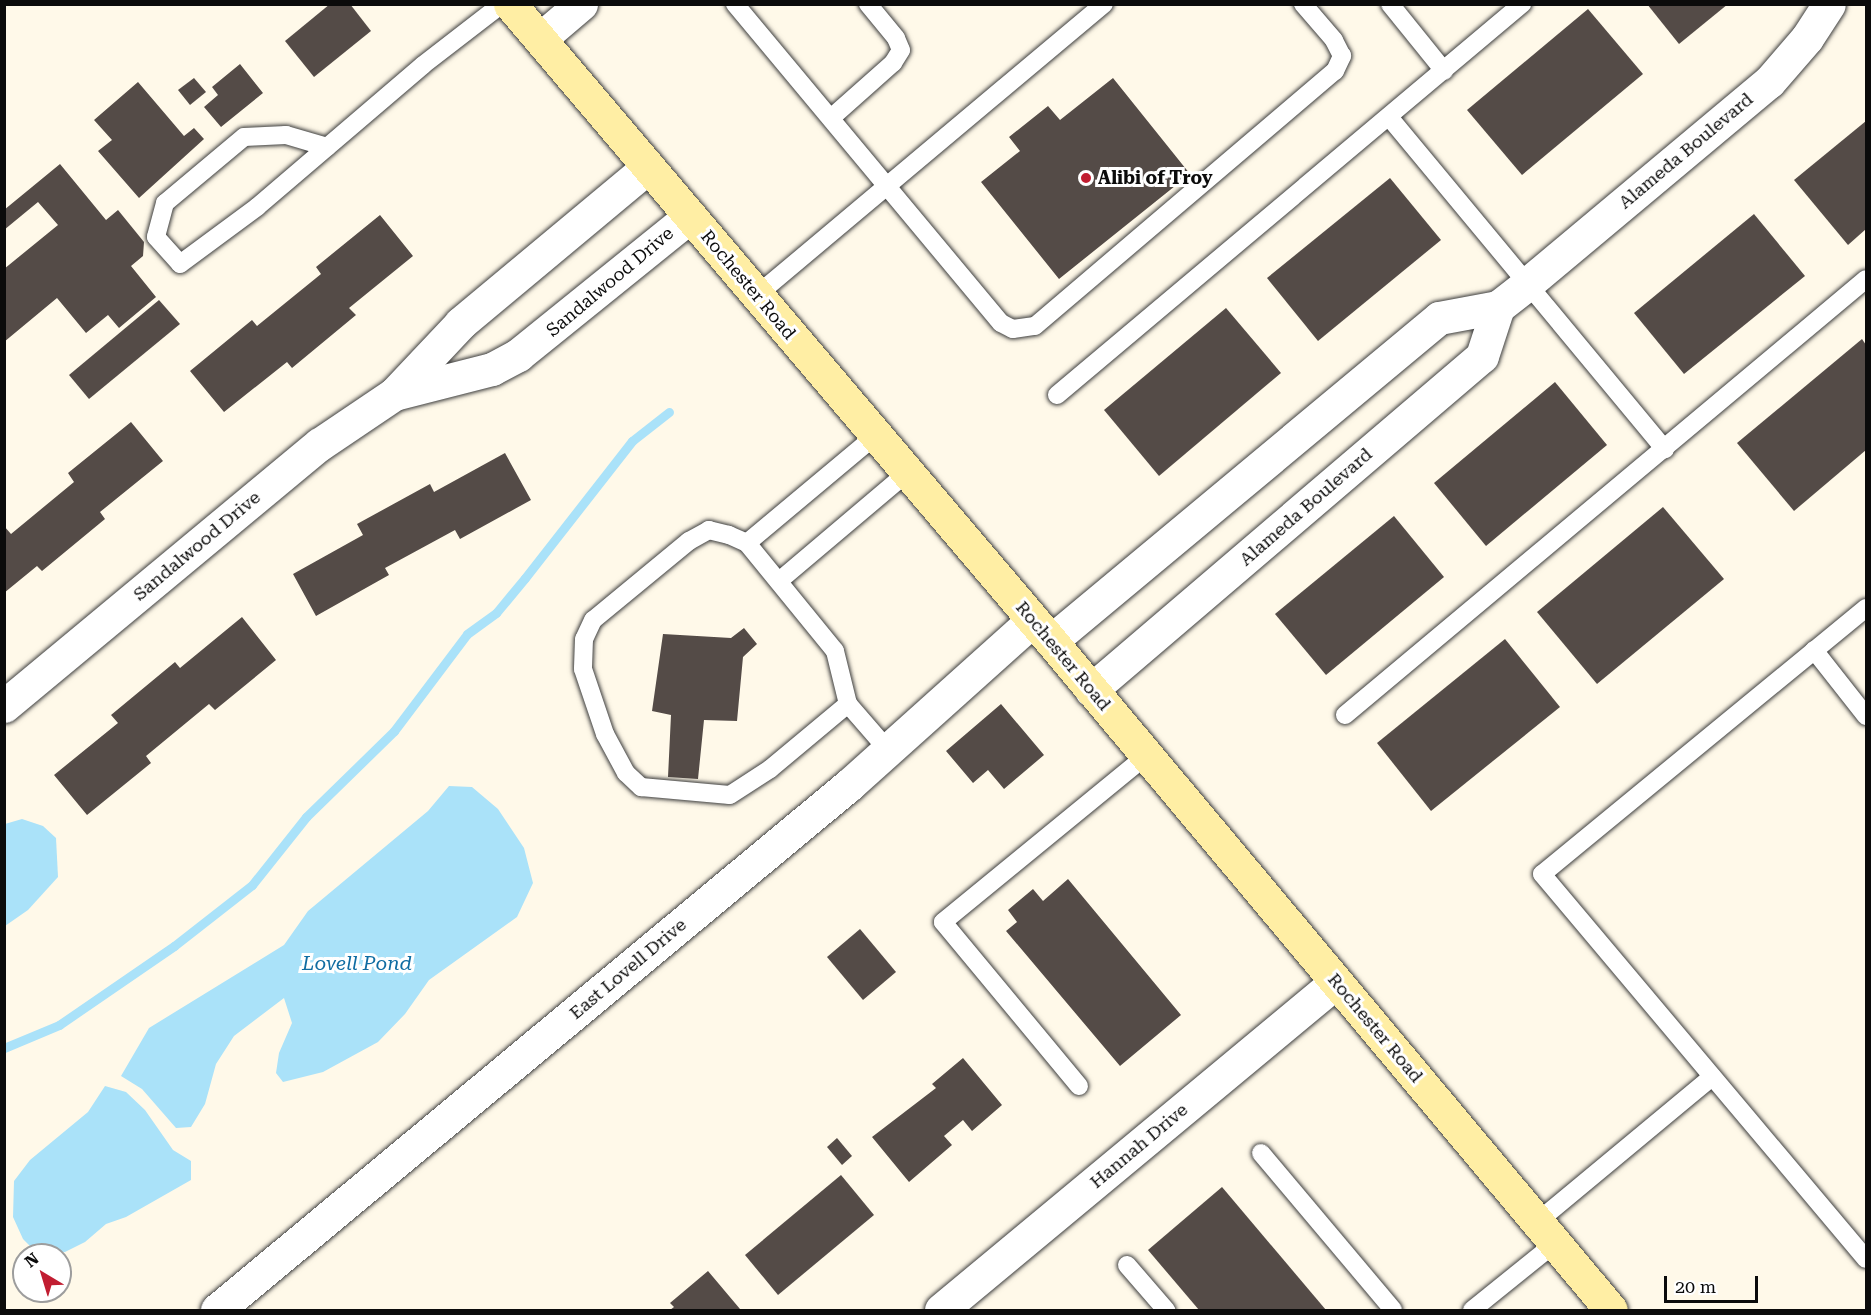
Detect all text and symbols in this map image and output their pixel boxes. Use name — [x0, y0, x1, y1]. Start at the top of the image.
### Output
street label: Alameda Boulevard — [1614, 89, 1758, 213]
place label: Alibi of Troy — [1098, 167, 1213, 189]
marker: Alibi of Troy — [1079, 171, 1093, 185]
street label: Sandalwood Drive — [542, 223, 678, 341]
street label: Rochester Road — [696, 226, 800, 344]
street label: Alameda Boulevard — [1235, 444, 1377, 570]
street label: Sandalwood Drive — [129, 487, 265, 605]
street label: Rochester Road — [1011, 597, 1115, 715]
street label: East Lovell Drive — [565, 914, 691, 1024]
water label: Lovell Pond — [302, 951, 412, 975]
street label: Rochester Road — [1323, 969, 1427, 1087]
street label: Hannah Drive — [1086, 1099, 1192, 1193]
north arrow — [12, 1243, 72, 1303]
text: N — [21, 1249, 43, 1271]
scale bar — [1667, 1264, 1762, 1302]
text: 20 m — [1675, 1276, 1716, 1297]

